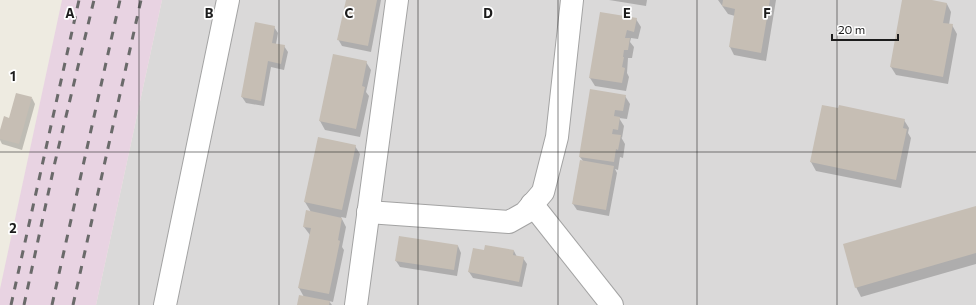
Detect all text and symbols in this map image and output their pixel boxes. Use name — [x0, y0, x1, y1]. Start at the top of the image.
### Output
text: A — [65, 5, 75, 21]
text: B — [205, 5, 214, 21]
text: C — [345, 5, 354, 21]
text: D — [483, 5, 493, 21]
text: E — [623, 5, 631, 21]
text: F — [763, 5, 771, 21]
scale bar — [832, 16, 898, 42]
text: 20 m — [838, 22, 865, 36]
text: 1 — [10, 68, 16, 84]
text: 2 — [9, 220, 17, 236]

